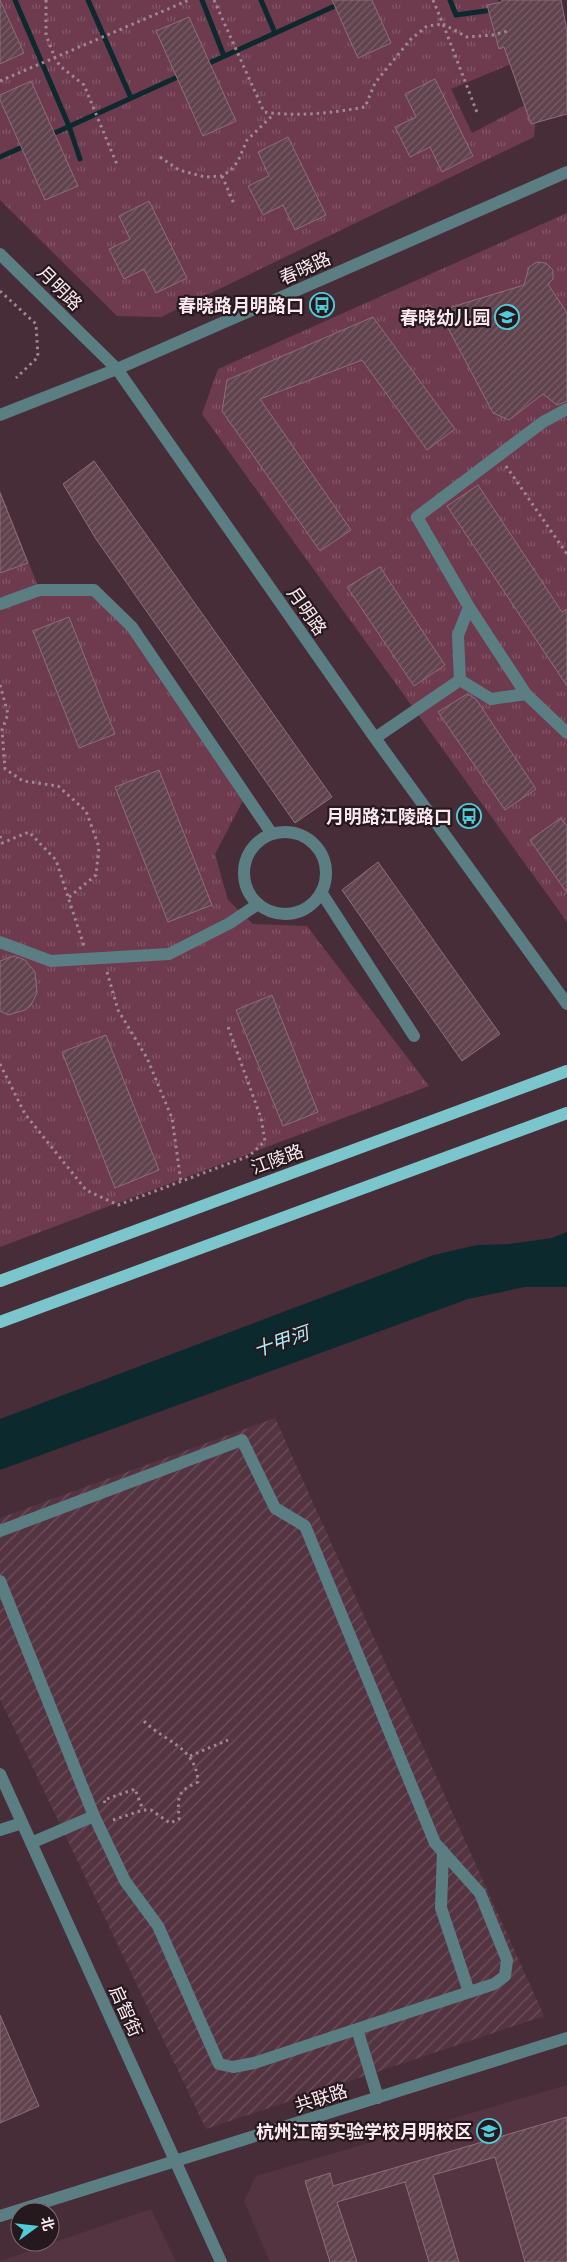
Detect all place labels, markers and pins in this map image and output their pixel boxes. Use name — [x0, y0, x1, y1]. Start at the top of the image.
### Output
bus stop icon: 春晓路月明路口 — [309, 292, 335, 318]
place label: 春晓路月明路口 — [178, 295, 304, 316]
school or university icon: 春晓幼儿园 — [494, 304, 520, 330]
place label: 春晓幼儿园 — [400, 307, 490, 328]
bus stop icon: 月明路江陵路口 — [456, 803, 482, 829]
place label: 月明路江陵路口 — [326, 806, 452, 827]
school or university icon: 杭州江南实验学校月明校区 — [476, 2118, 502, 2144]
place label: 杭州江南实验学校月明校区 — [256, 2121, 472, 2142]

